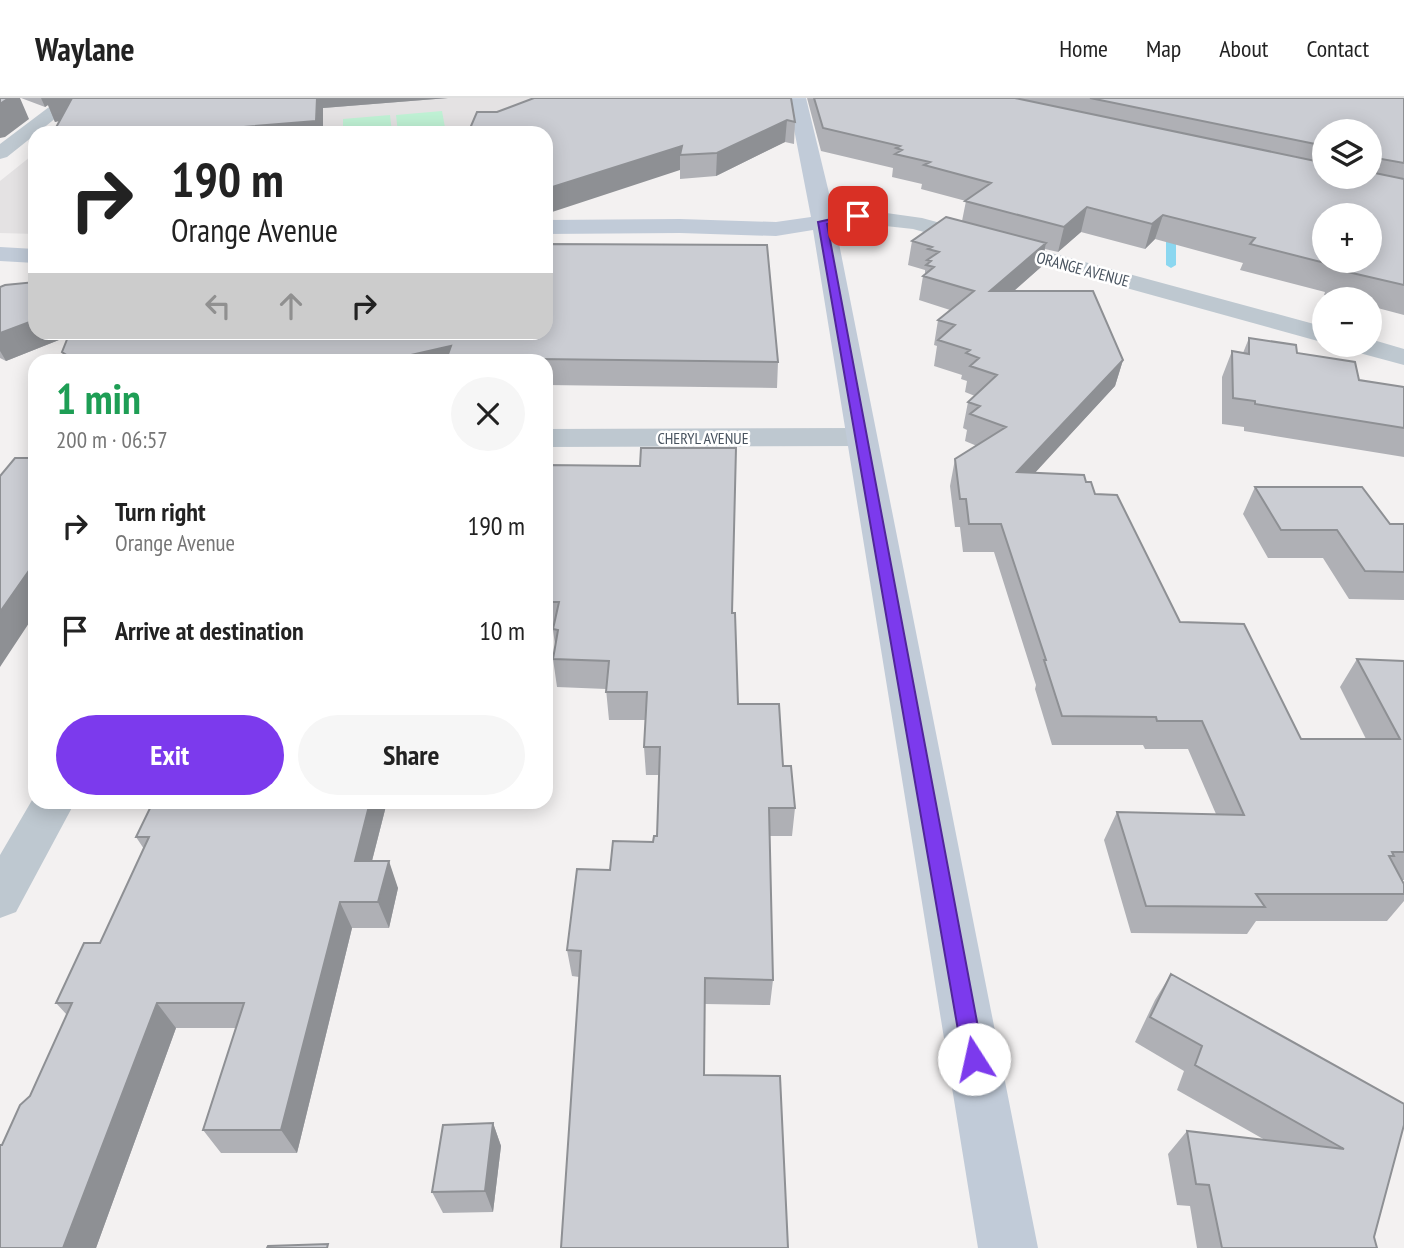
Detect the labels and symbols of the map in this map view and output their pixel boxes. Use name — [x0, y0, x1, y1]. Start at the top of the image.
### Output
pin — [828, 186, 888, 246]
street label: ORANGE AVENUE — [1035, 247, 1132, 291]
street label: CHERYL AVENUE — [657, 428, 749, 448]
position arrow — [937, 1022, 1011, 1096]

